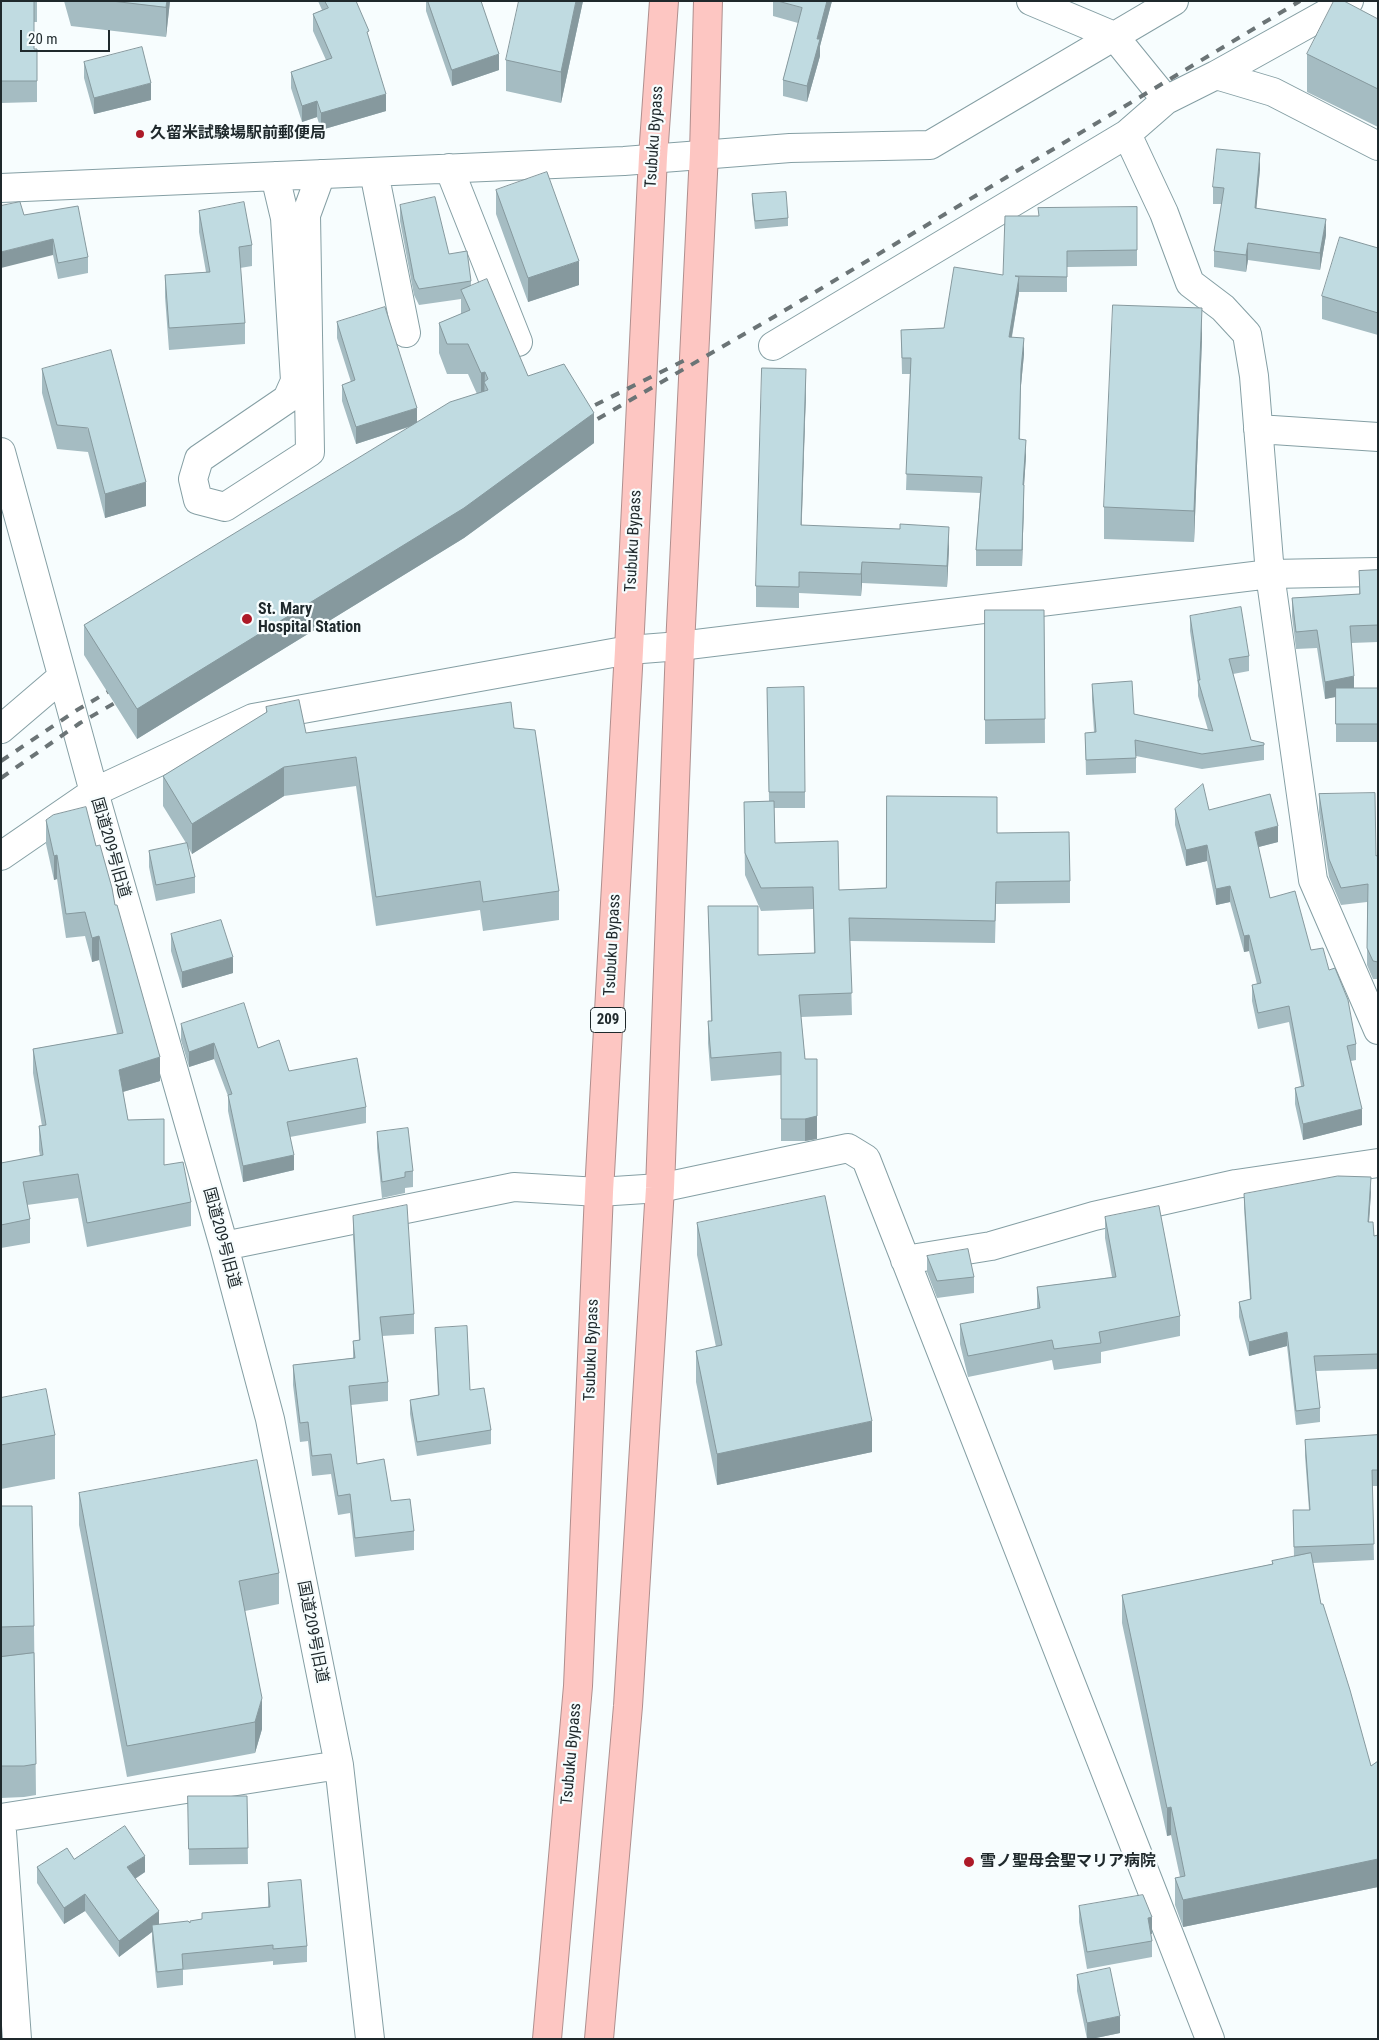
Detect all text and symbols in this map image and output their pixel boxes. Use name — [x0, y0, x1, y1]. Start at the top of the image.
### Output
scale bar — [22, 20, 112, 52]
text: 20 m — [28, 30, 58, 48]
street label: Tsubuku Bypass — [642, 85, 668, 189]
place label: 久留米試験場駅前郵便局 — [150, 124, 326, 144]
marker: 久留米試験場駅前郵便局 — [134, 128, 146, 140]
street label: Tsubuku Bypass — [622, 489, 646, 593]
place label: St. Mary Hospital Station — [258, 600, 361, 638]
marker: St. Mary Hospital Station — [240, 612, 254, 626]
street label: 国道209号旧道 — [86, 796, 134, 900]
street label: Tsubuku Bypass — [601, 893, 625, 997]
road number: 209 — [590, 1008, 626, 1032]
street label: 国道209号旧道 — [198, 1185, 244, 1291]
street label: Tsubuku Bypass — [581, 1299, 603, 1401]
street label: 国道209号旧道 — [293, 1579, 331, 1685]
street label: Tsubuku Bypass — [558, 1702, 586, 1806]
place label: 雪ノ聖母会聖マリア病院 — [980, 1852, 1156, 1872]
marker: 雪ノ聖母会聖マリア病院 — [962, 1855, 976, 1869]

